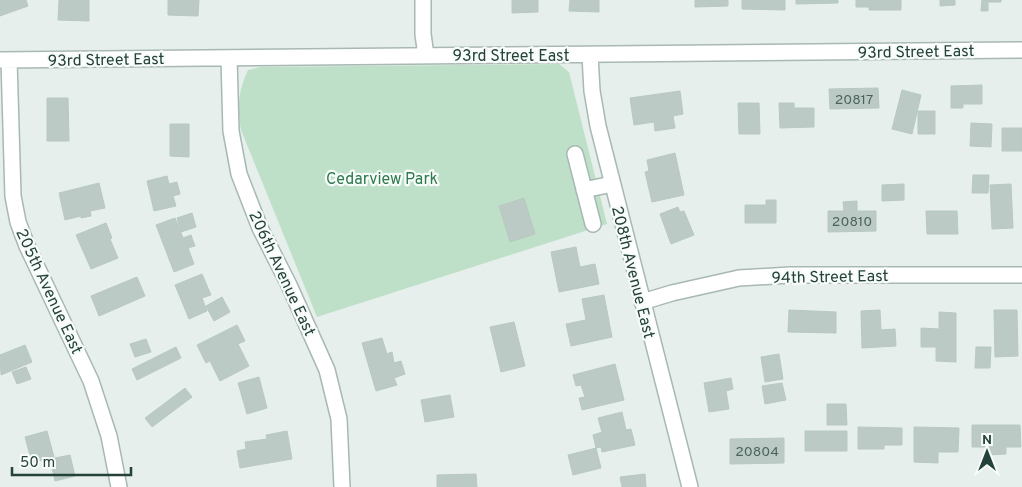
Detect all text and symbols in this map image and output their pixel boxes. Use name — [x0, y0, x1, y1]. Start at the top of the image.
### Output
street label: 93rd Street East — [857, 42, 975, 64]
street label: 93rd Street East — [453, 47, 569, 67]
street label: 93rd Street East — [47, 50, 165, 72]
house number: 20817 — [835, 92, 873, 109]
park label: Cedarview Park — [326, 170, 438, 190]
street label: 208th Avenue East — [606, 204, 658, 341]
street label: 206th Avenue East — [243, 208, 319, 340]
house number: 20810 — [832, 214, 872, 231]
street label: 205th Avenue East — [10, 226, 86, 358]
street label: 94th Street East — [771, 267, 889, 289]
north arrow — [962, 427, 1012, 477]
text: N — [982, 432, 992, 449]
scale bar — [12, 444, 131, 476]
house number: 20804 — [735, 444, 779, 461]
text: 50 m — [20, 454, 55, 473]

